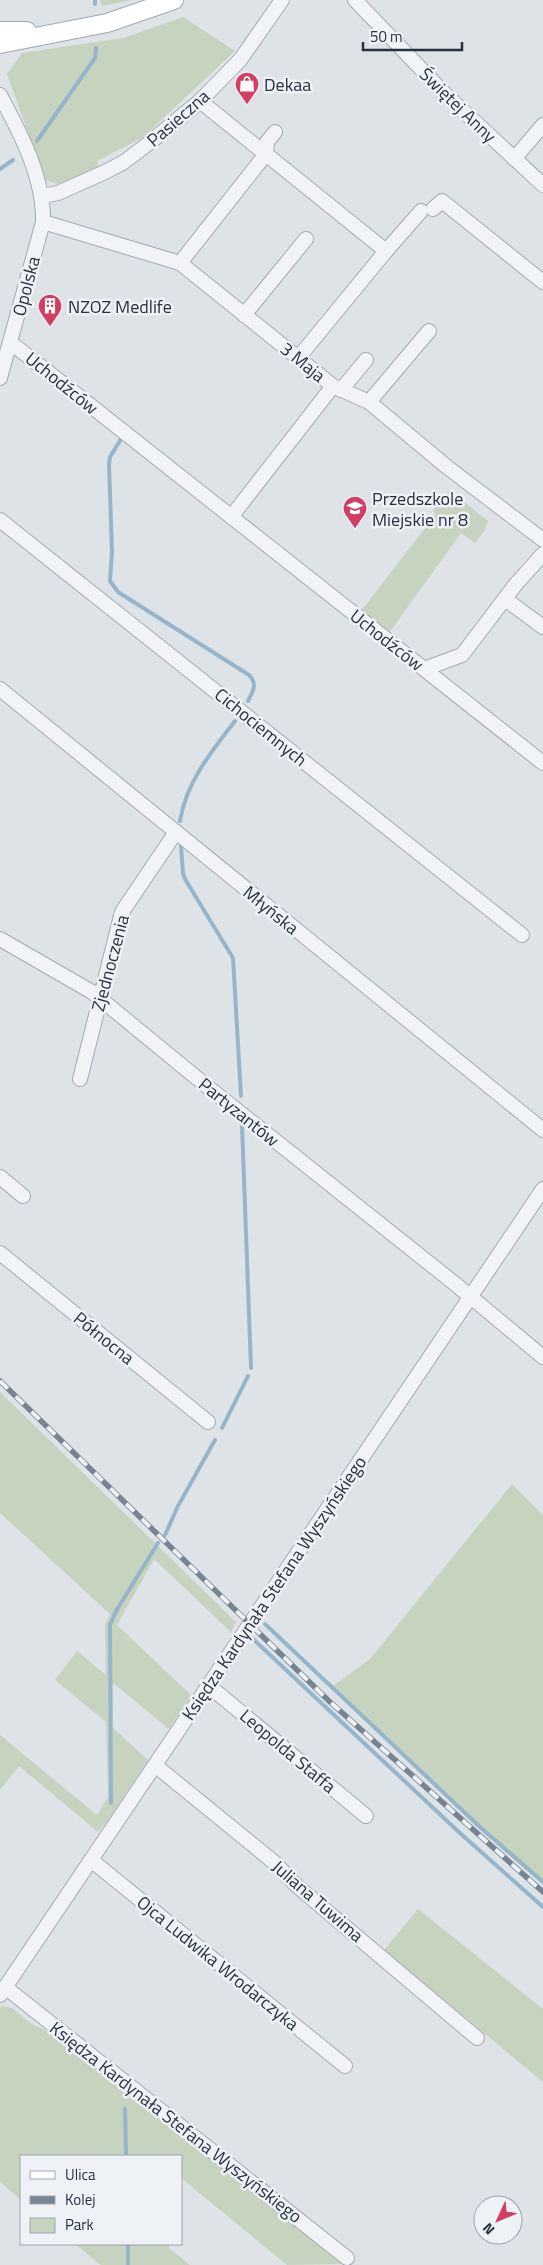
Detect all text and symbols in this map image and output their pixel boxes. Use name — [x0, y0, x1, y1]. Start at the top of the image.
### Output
scale bar — [363, 20, 462, 52]
text: 50 m — [370, 25, 403, 48]
street label: Świętej Anny — [413, 61, 503, 149]
shop icon: Dekaa — [234, 71, 260, 105]
place label: Dekaa — [264, 71, 311, 98]
street label: Pasieczna — [141, 83, 215, 153]
street label: Opolska — [5, 253, 47, 319]
building icon: NZOZ Medlife — [37, 293, 63, 327]
place label: NZOZ Medlife — [68, 293, 172, 320]
street label: 3 Maja — [275, 335, 331, 389]
street label: Uchodźców — [20, 345, 105, 421]
place label: Przedszkole Miejskie nr 8 — [372, 485, 468, 533]
school or university icon: Przedszkole Miejskie nr 8 — [342, 495, 368, 529]
street label: Uchodźców — [344, 603, 430, 678]
street label: Cichociemnych — [209, 681, 313, 773]
street label: Młyńska — [237, 879, 305, 941]
street label: Zjednoczenia — [84, 912, 136, 1014]
street label: Partyzantów — [193, 1071, 285, 1153]
street label: Północna — [68, 1305, 140, 1371]
street label: Księdza Kardynała Stefana Wyszyńskiego — [175, 1450, 373, 1726]
street label: Leopolda Staffa — [234, 1703, 342, 1799]
street label: Juliana Tuwima — [266, 1854, 370, 1948]
street label: Ojca Ludwika Wrodarczyka — [131, 1889, 305, 2037]
street label: Księdza Kardynała Stefana Wyszyńskiego — [44, 2015, 308, 2229]
legend — [20, 2155, 182, 2245]
text: Ulica — [65, 2163, 96, 2186]
text: Kolej — [65, 2188, 96, 2211]
north arrow — [473, 2195, 523, 2245]
text: Park — [65, 2213, 94, 2236]
text: N — [477, 2219, 499, 2240]

